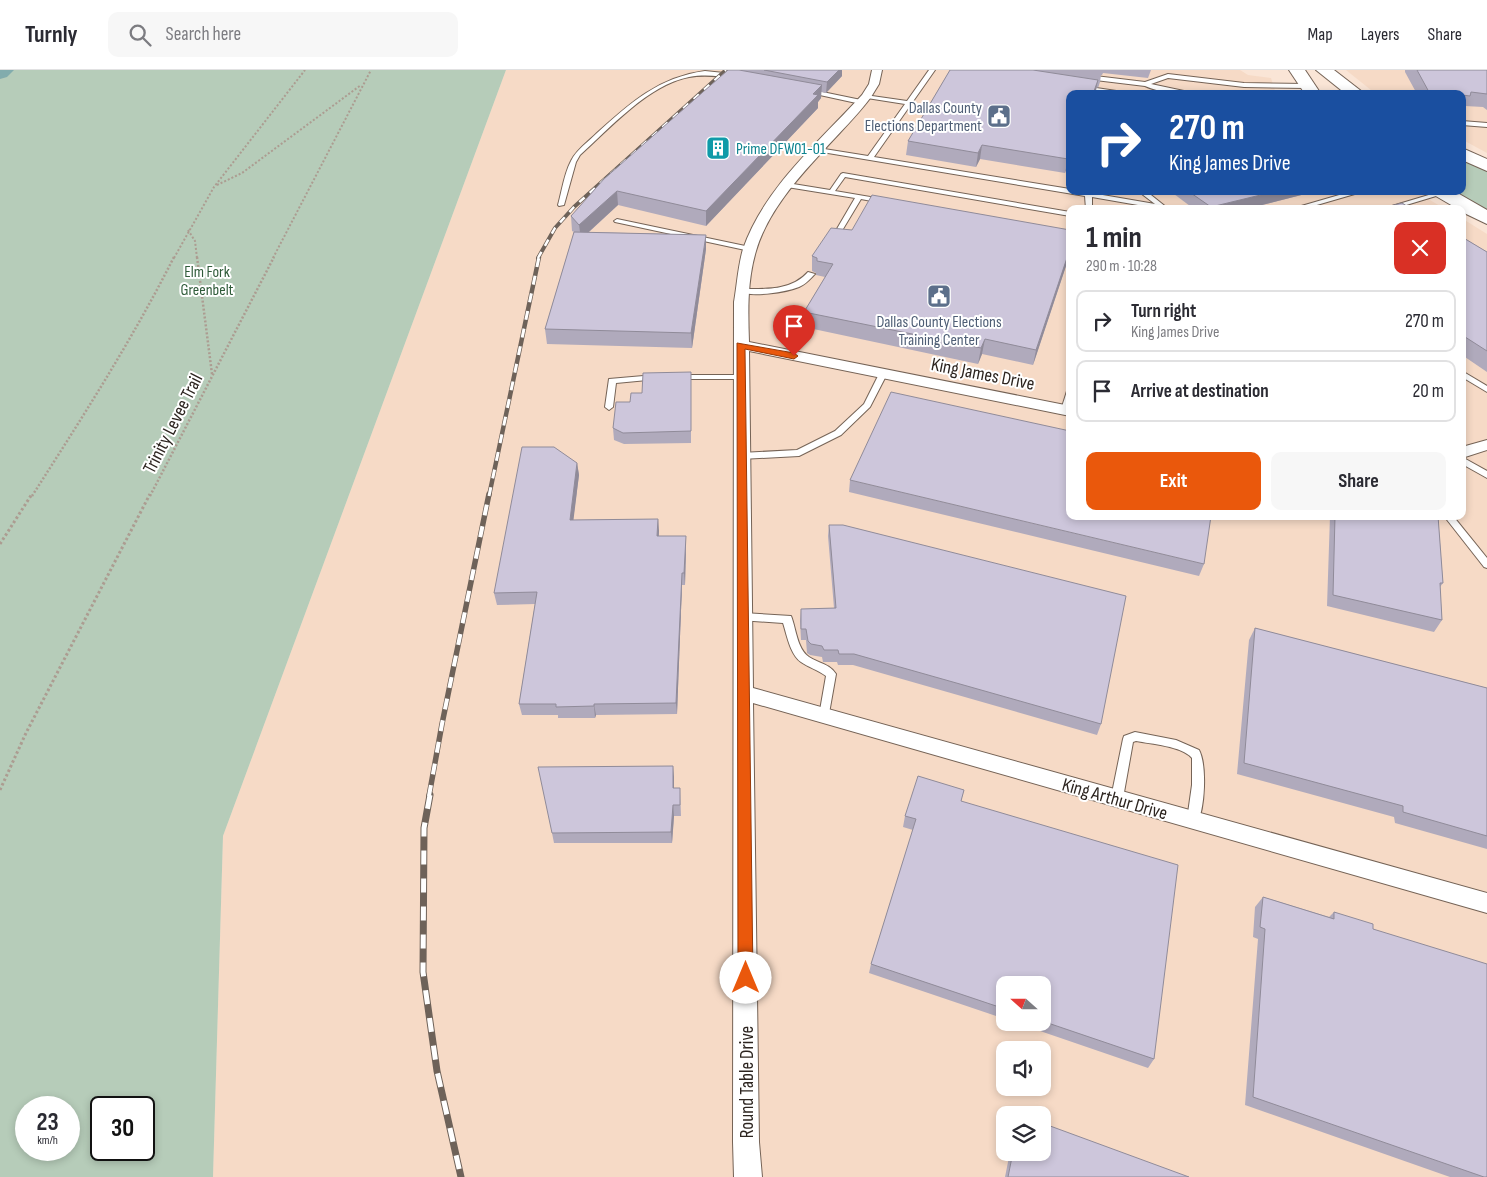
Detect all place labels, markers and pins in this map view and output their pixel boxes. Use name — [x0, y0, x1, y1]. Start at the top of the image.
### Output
place label: Dallas County Elections Department — [865, 99, 982, 136]
public building icon: Dallas County Elections Department — [986, 103, 1012, 129]
building icon: Prime DFW01-01 — [705, 135, 731, 161]
place label: Prime DFW01-01 — [736, 140, 826, 159]
public building icon: Dallas County Elections Training Center — [926, 283, 952, 309]
pin — [773, 305, 815, 356]
place label: Dallas County Elections Training Center — [876, 313, 1002, 350]

